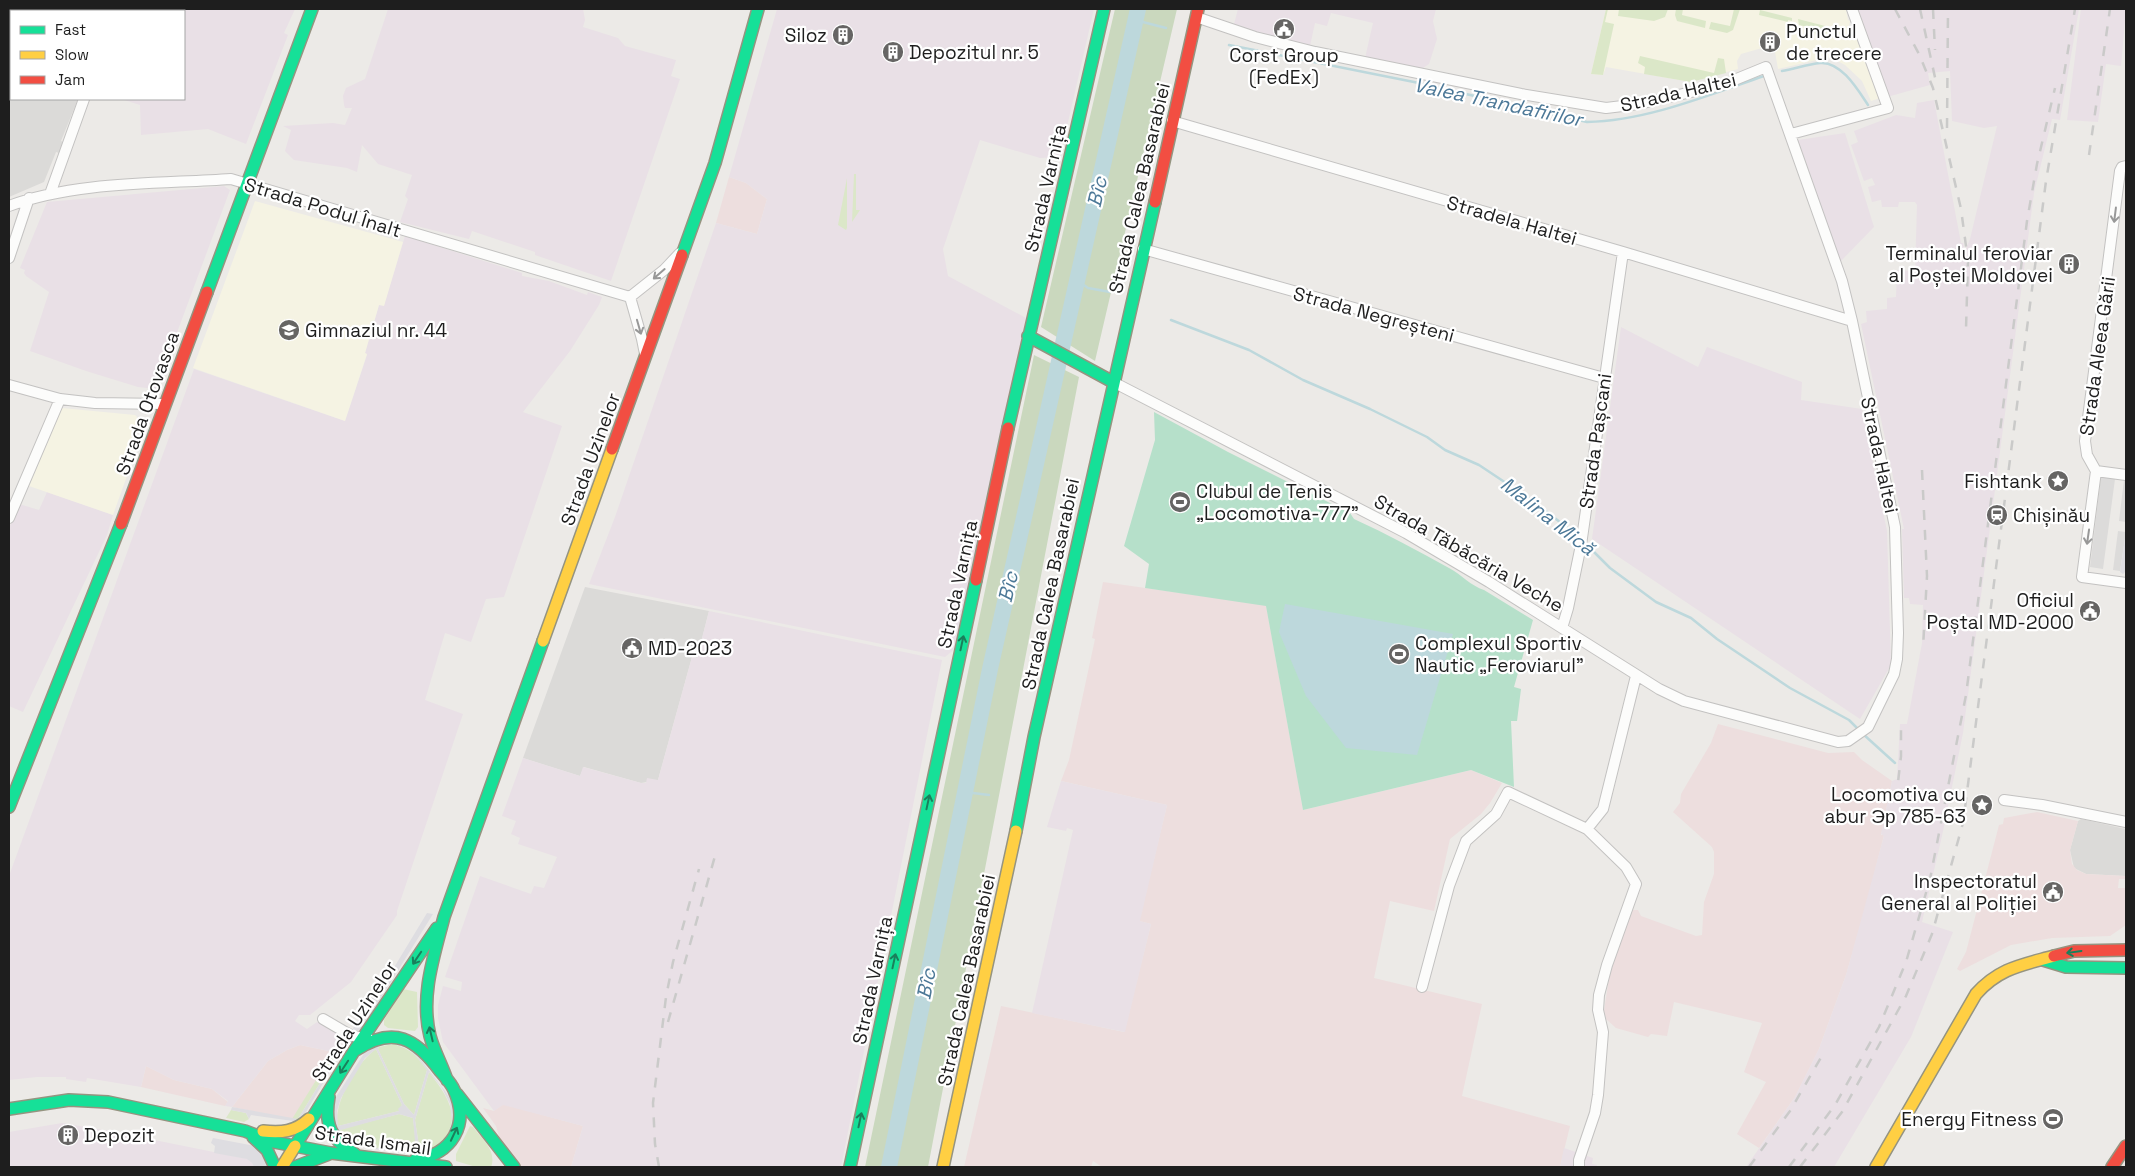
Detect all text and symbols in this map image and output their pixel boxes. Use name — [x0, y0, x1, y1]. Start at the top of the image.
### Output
legend — [10, 10, 185, 100]
public building icon: Corst Group (FedEx) — [1272, 17, 1296, 41]
place label: Punctul de trecere — [1786, 19, 1882, 66]
text: Fast — [55, 20, 86, 39]
place label: Siloz — [785, 23, 827, 48]
building icon: Siloz — [831, 23, 855, 47]
building icon: Punctul de trecere — [1758, 30, 1782, 54]
building icon: Depozitul nr. 5 — [881, 40, 905, 64]
place label: Depozitul nr. 5 — [909, 40, 1039, 65]
place label: Corst Group (FedEx) — [1229, 43, 1339, 90]
text: Slow — [55, 45, 89, 64]
street label: Strada Haltei — [1618, 67, 1739, 118]
text: Jam — [55, 70, 85, 89]
water label: Valea Trandafirilor — [1411, 71, 1587, 133]
street label: Strada Calea Basarabiei — [1103, 80, 1176, 296]
street label: Strada Varnița — [1019, 122, 1072, 255]
street label: Strada Podul Înalt — [241, 172, 404, 243]
water label: Bîc — [1081, 173, 1113, 210]
street label: Stradela Haltei — [1444, 190, 1580, 251]
one-way arrow — [2110, 207, 2120, 223]
place label: Terminalul feroviar al Poștei Moldovei — [1886, 241, 2053, 288]
building icon: Terminalul feroviar al Poștei Moldovei — [2057, 252, 2081, 276]
one-way arrow — [652, 269, 665, 280]
street label: Strada Aleea Gării — [2074, 275, 2121, 437]
street label: Strada Negreșteni — [1291, 281, 1457, 348]
school or university icon: Gimnaziul nr. 44 — [277, 318, 301, 342]
place label: Gimnaziul nr. 44 — [305, 318, 447, 343]
one-way arrow — [634, 319, 644, 335]
street label: Strada Otovasca — [110, 328, 185, 479]
street label: Strada Pașcani — [1574, 372, 1617, 510]
street label: Strada Uzinelor — [555, 389, 626, 529]
street label: Strada Haltei — [1855, 395, 1904, 516]
place label: Fishtank — [1964, 469, 2042, 494]
place icon: Fishtank — [2046, 469, 2070, 493]
water label: Malina Mică — [1495, 471, 1602, 562]
street label: Strada Calea Basarabiei — [1016, 476, 1085, 692]
place label: Clubul de Tenis „Locomotiva-777” — [1196, 479, 1359, 526]
street label: Strada Tăbăcăria Veche — [1369, 489, 1568, 618]
sports icon: Clubul de Tenis „Locomotiva-777” — [1168, 490, 1192, 514]
station icon: Chișinău — [1985, 503, 2009, 527]
place label: Chișinău — [2013, 503, 2090, 528]
street label: Strada Varnița — [932, 517, 983, 651]
one-way arrow — [2083, 528, 2093, 544]
water label: Bîc — [992, 568, 1024, 605]
place label: Oficiul Poștal MD-2000 — [1927, 588, 2074, 635]
public building icon: Oficiul Poștal MD-2000 — [2078, 599, 2102, 623]
place label: Complexul Sportiv Nautic „Feroviarul” — [1415, 631, 1584, 678]
one-way arrow — [958, 635, 967, 651]
public building icon: MD-2023 — [620, 636, 644, 660]
place label: MD-2023 — [648, 636, 732, 661]
sports icon: Complexul Sportiv Nautic „Feroviarul” — [1387, 642, 1411, 666]
place label: Locomotiva cu abur Эр 785-63 — [1824, 782, 1966, 829]
place icon: Locomotiva cu abur Эр 785-63 — [1970, 793, 1994, 817]
one-way arrow — [924, 794, 933, 810]
place label: Inspectoratul General al Poliției — [1881, 869, 2037, 916]
street label: Strada Calea Basarabiei — [932, 872, 1001, 1088]
public building icon: Inspectoratul General al Poliției — [2041, 880, 2065, 904]
street label: Strada Varnița — [847, 913, 898, 1047]
one-way arrow — [2066, 947, 2082, 957]
one-way arrow — [412, 950, 422, 964]
one-way arrow — [890, 953, 899, 969]
street label: Strada Uzinelor — [306, 956, 403, 1087]
water label: Bîc — [910, 965, 942, 1002]
one-way arrow — [426, 1027, 435, 1043]
one-way arrow — [339, 1060, 350, 1074]
place label: Energy Fitness — [1901, 1107, 2037, 1132]
sports icon: Energy Fitness — [2041, 1107, 2065, 1131]
one-way arrow — [856, 1112, 865, 1128]
street label: Strada Ismail — [313, 1120, 433, 1161]
building icon: Depozit — [56, 1123, 80, 1147]
place label: Depozit — [84, 1123, 155, 1148]
one-way arrow — [450, 1127, 460, 1142]

